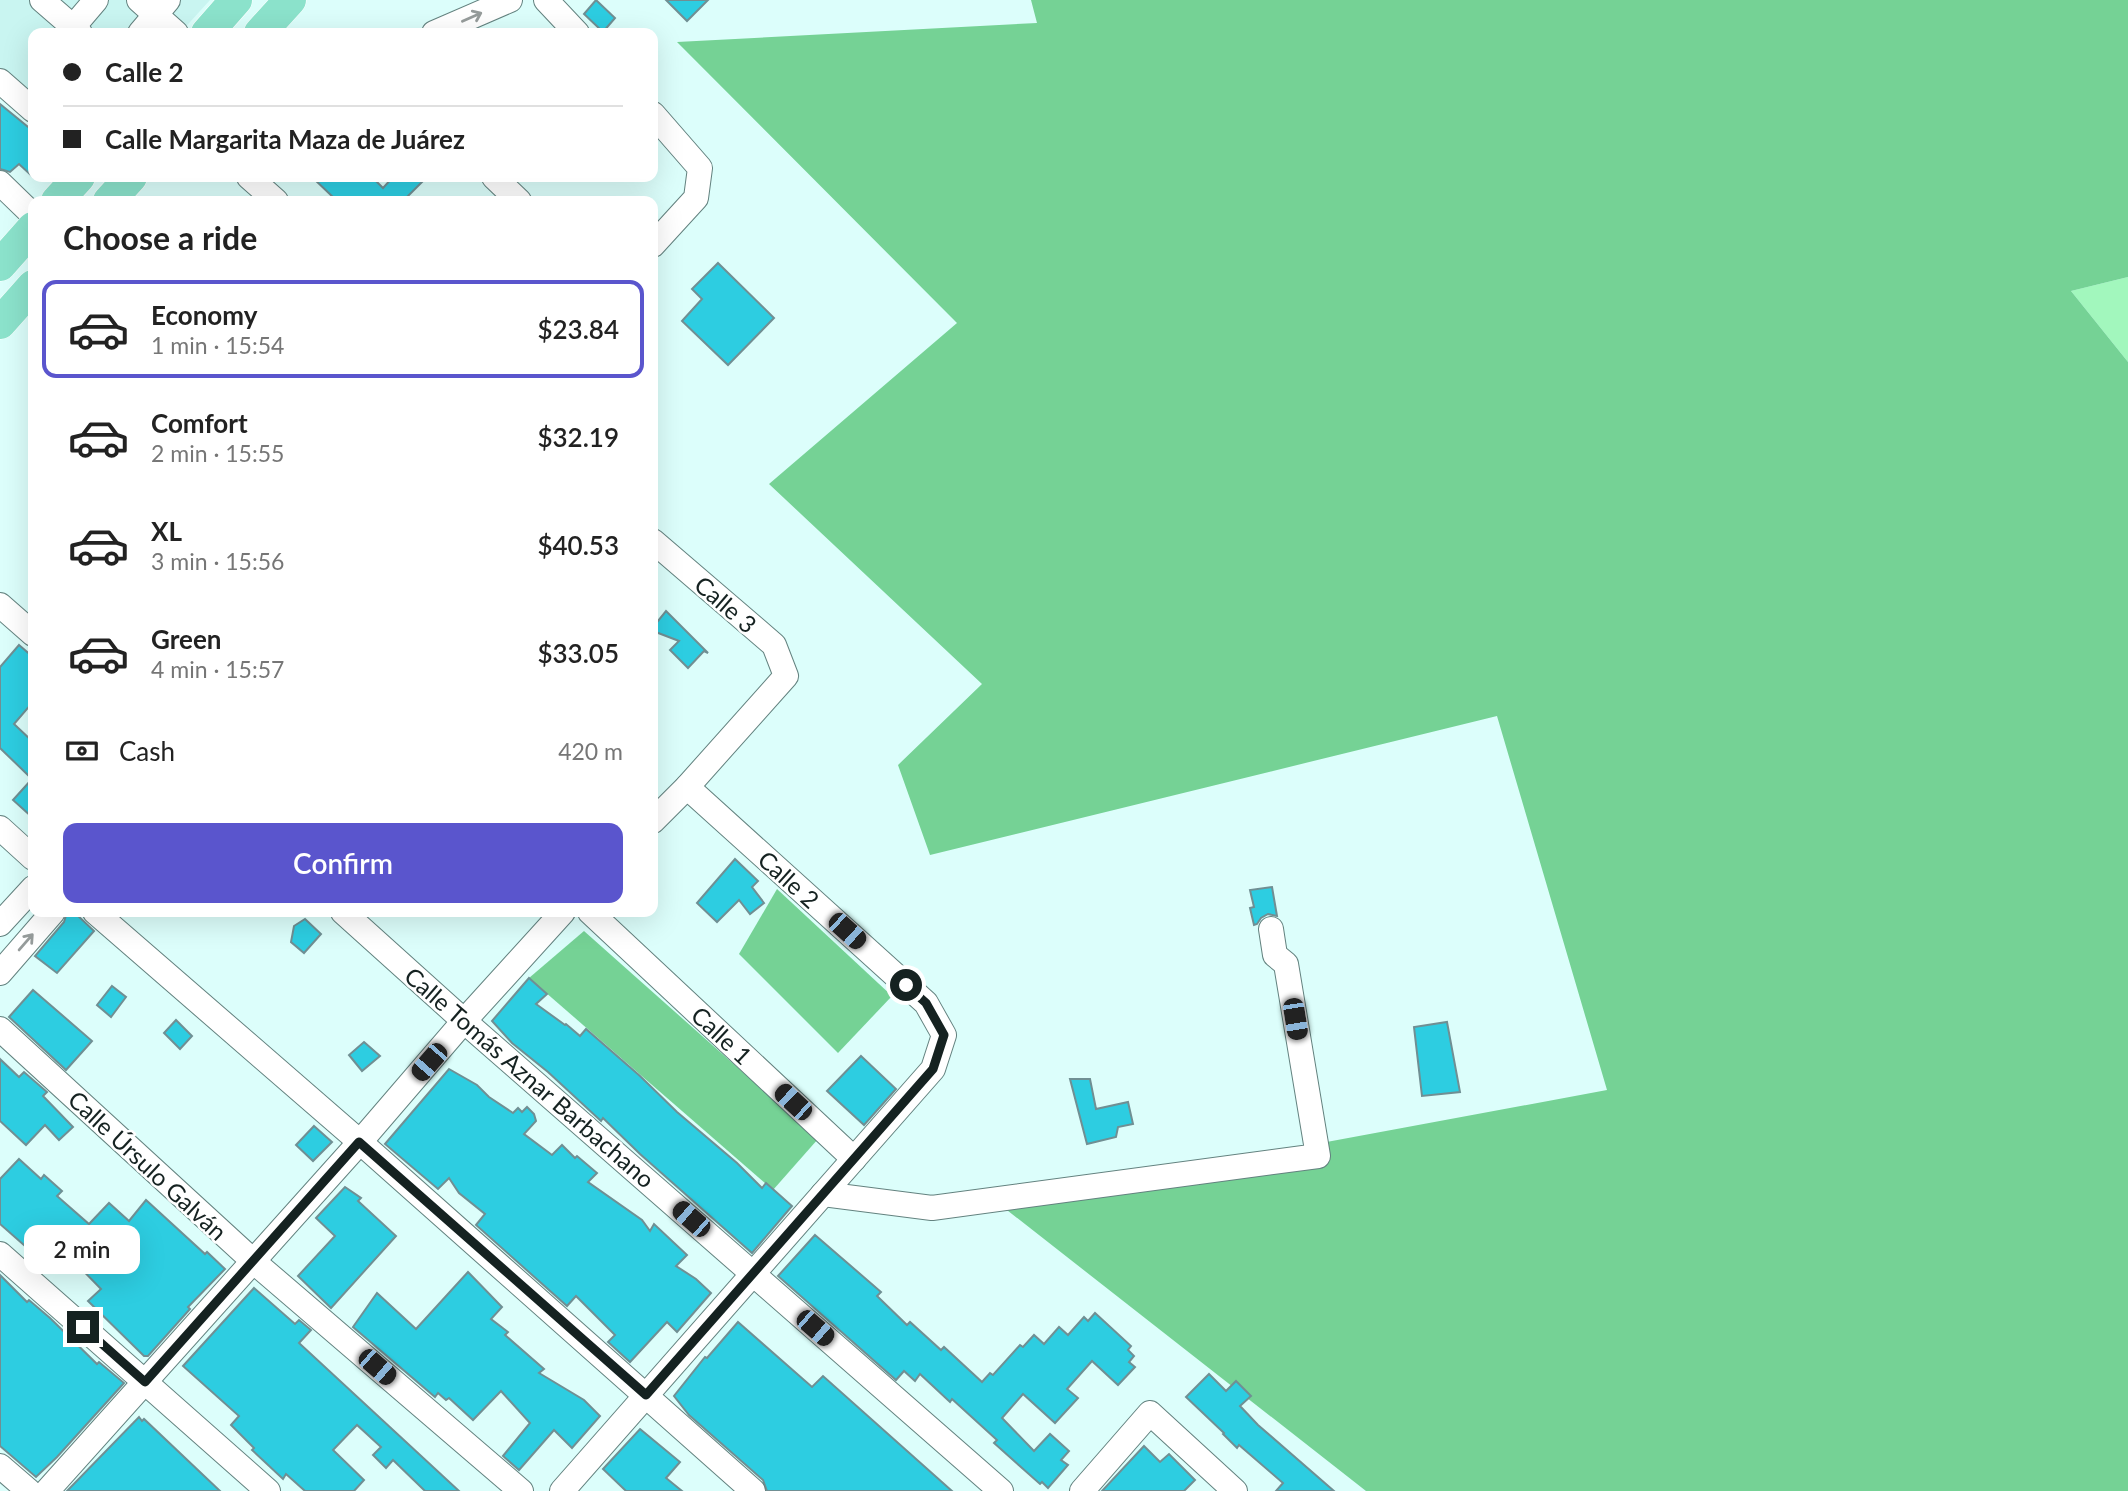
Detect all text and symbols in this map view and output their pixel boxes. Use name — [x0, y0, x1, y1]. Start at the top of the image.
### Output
one-way arrow — [461, 10, 482, 23]
text: Calle 2 — [105, 56, 184, 88]
text: Calle Margarita Maza de Juárez — [105, 123, 465, 155]
text: Choose a ride — [63, 218, 257, 257]
icon: car — [67, 298, 130, 361]
text: Economy — [151, 299, 257, 331]
text: $23.84 — [537, 313, 619, 345]
text: 1 min · 15:54 — [151, 331, 284, 359]
icon: car — [67, 406, 130, 469]
text: Comfort — [151, 407, 248, 439]
text: $32.19 — [537, 421, 619, 453]
text: 2 min · 15:55 — [151, 439, 284, 467]
icon: car — [67, 514, 130, 577]
text: XL — [151, 515, 182, 547]
text: $40.53 — [537, 529, 619, 561]
text: 3 min · 15:56 — [151, 547, 284, 575]
street label: Calle 3 — [689, 569, 763, 639]
icon: car — [67, 622, 130, 685]
text: Green — [151, 623, 221, 655]
text: $33.05 — [537, 637, 619, 669]
text: 4 min · 15:57 — [151, 655, 284, 683]
icon: cash — [63, 732, 101, 770]
text: Cash — [119, 735, 175, 767]
text: 420 m — [558, 737, 623, 765]
button: Confirm — [63, 823, 623, 903]
street label: Calle 2 — [753, 844, 825, 914]
car — [825, 909, 870, 953]
one-way arrow — [18, 934, 34, 952]
street label: Calle Tomás Aznar Barbachano — [399, 961, 661, 1193]
route start — [890, 969, 922, 1001]
car — [1282, 997, 1309, 1041]
street label: Calle 1 — [686, 1000, 758, 1070]
car — [408, 1039, 451, 1085]
car — [771, 1080, 816, 1124]
street label: Calle Úrsulo Galván — [63, 1084, 233, 1246]
car — [669, 1197, 714, 1241]
callout: 2 min — [25, 1226, 141, 1274]
text: 2 min — [54, 1235, 110, 1263]
car — [793, 1306, 838, 1350]
route end — [67, 1311, 99, 1343]
car — [355, 1345, 400, 1389]

